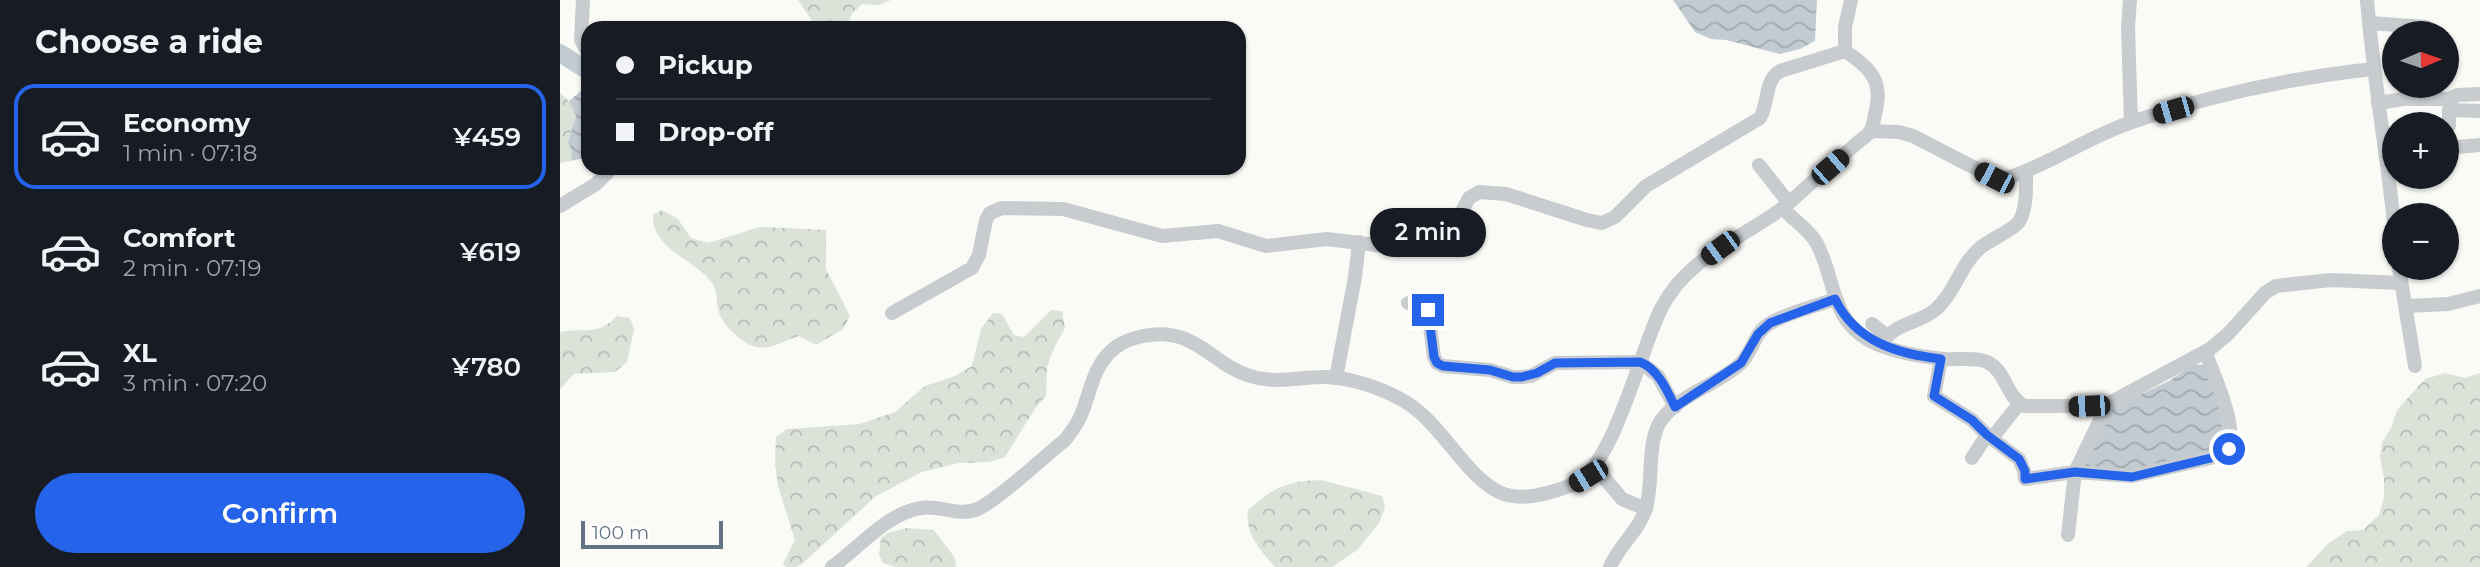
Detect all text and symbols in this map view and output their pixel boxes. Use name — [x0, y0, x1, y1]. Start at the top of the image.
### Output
north arrow — [2382, 21, 2459, 98]
map controls — [2382, 21, 2459, 280]
text: Choose a ride — [35, 22, 263, 61]
text: Pickup — [658, 49, 753, 81]
car — [2150, 94, 2197, 126]
icon: car — [39, 105, 102, 168]
text: Economy — [123, 107, 250, 139]
button: + — [2382, 112, 2459, 189]
text: Drop-off — [658, 116, 773, 148]
text: ¥459 — [453, 121, 521, 153]
text: 1 min · 07:18 — [123, 139, 257, 167]
car — [1808, 145, 1853, 189]
car — [1971, 159, 2018, 197]
button: − — [2382, 203, 2459, 280]
callout: 2 min — [1370, 208, 1486, 258]
text: 2 min — [1395, 218, 1461, 246]
icon: car — [39, 220, 102, 283]
text: Comfort — [123, 222, 235, 254]
car — [1697, 227, 1744, 269]
text: ¥619 — [460, 236, 521, 268]
text: 2 min · 07:19 — [123, 254, 261, 282]
route end — [1412, 294, 1444, 326]
icon: car — [39, 335, 102, 398]
text: XL — [123, 337, 157, 369]
text: ¥780 — [452, 351, 521, 383]
text: 3 min · 07:20 — [123, 369, 267, 397]
car — [2068, 395, 2111, 417]
route start — [2213, 433, 2245, 465]
car — [1565, 456, 1612, 496]
button: Confirm — [35, 473, 525, 553]
scale bar — [581, 518, 723, 550]
text: 100 m — [592, 521, 649, 544]

